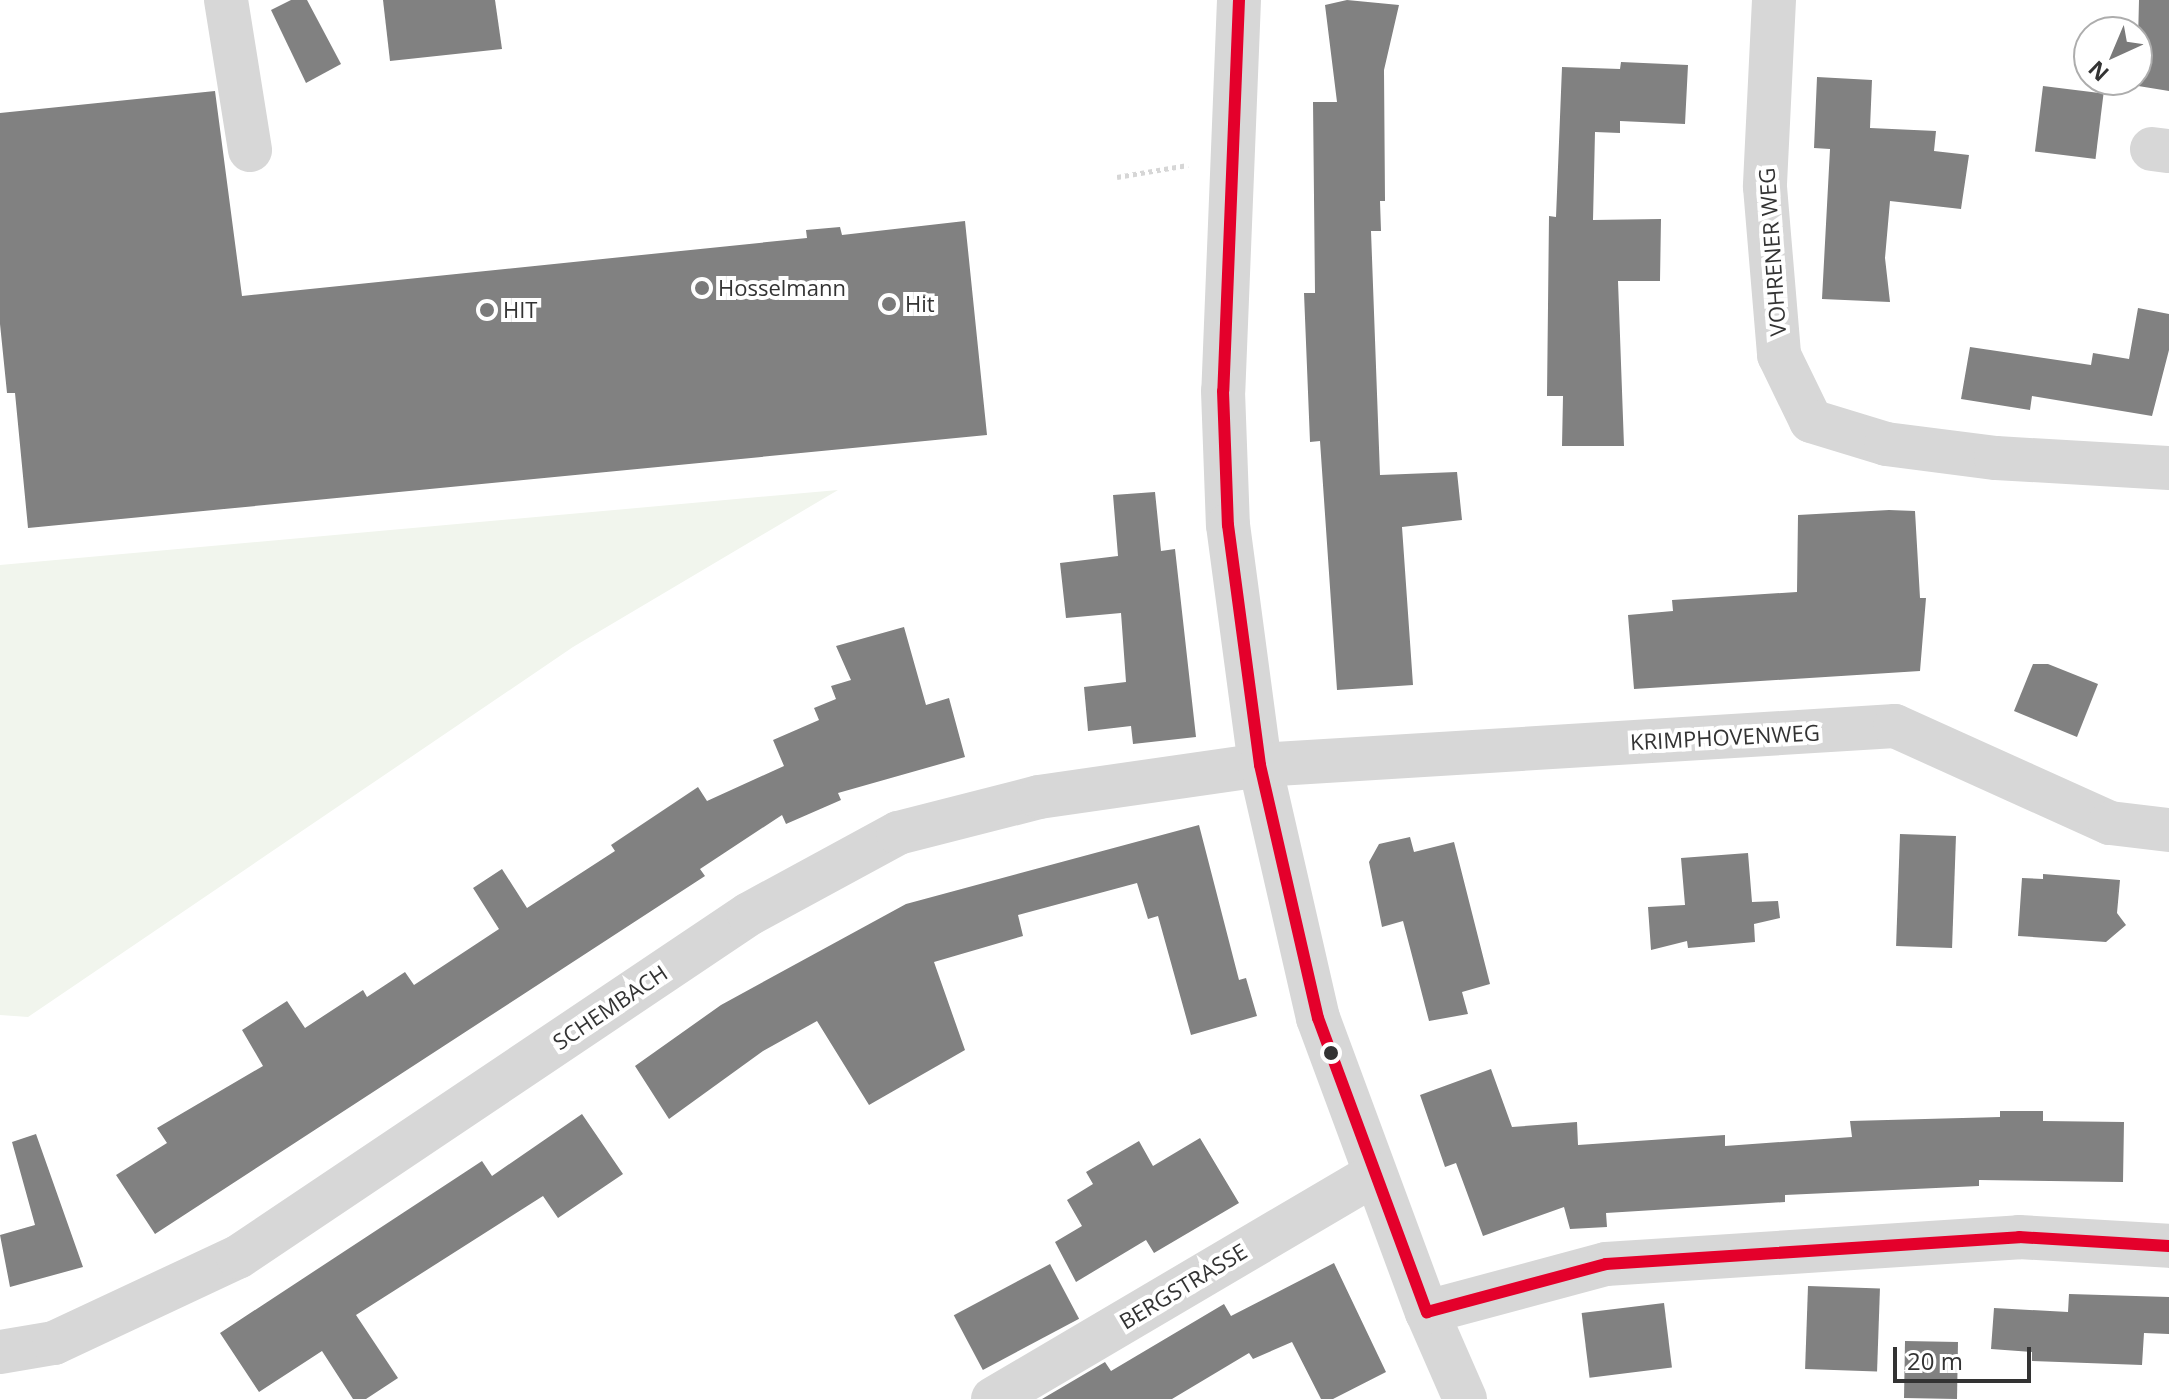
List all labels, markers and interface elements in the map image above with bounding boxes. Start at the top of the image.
north arrow [2073,16,2153,96]
text: N [2081,55,2115,89]
street label: VOHRENER WEG [1753,167,1791,337]
place label: Hosselmann [718,275,846,301]
marker: Hosselmann [693,279,711,297]
place label: Hit [905,291,935,317]
marker: Hit [880,295,898,313]
place label: HIT [503,297,537,323]
marker: HIT [478,301,496,319]
street label: KRIMPHOVENWEG [1629,719,1821,755]
street label: SCHEMBACH [548,959,672,1055]
unlabelled marker [1323,1045,1339,1061]
street label: BERGSTRASSE [1114,1238,1252,1334]
scale bar [1897,1331,2035,1381]
text: 20 m [1907,1344,1963,1377]

